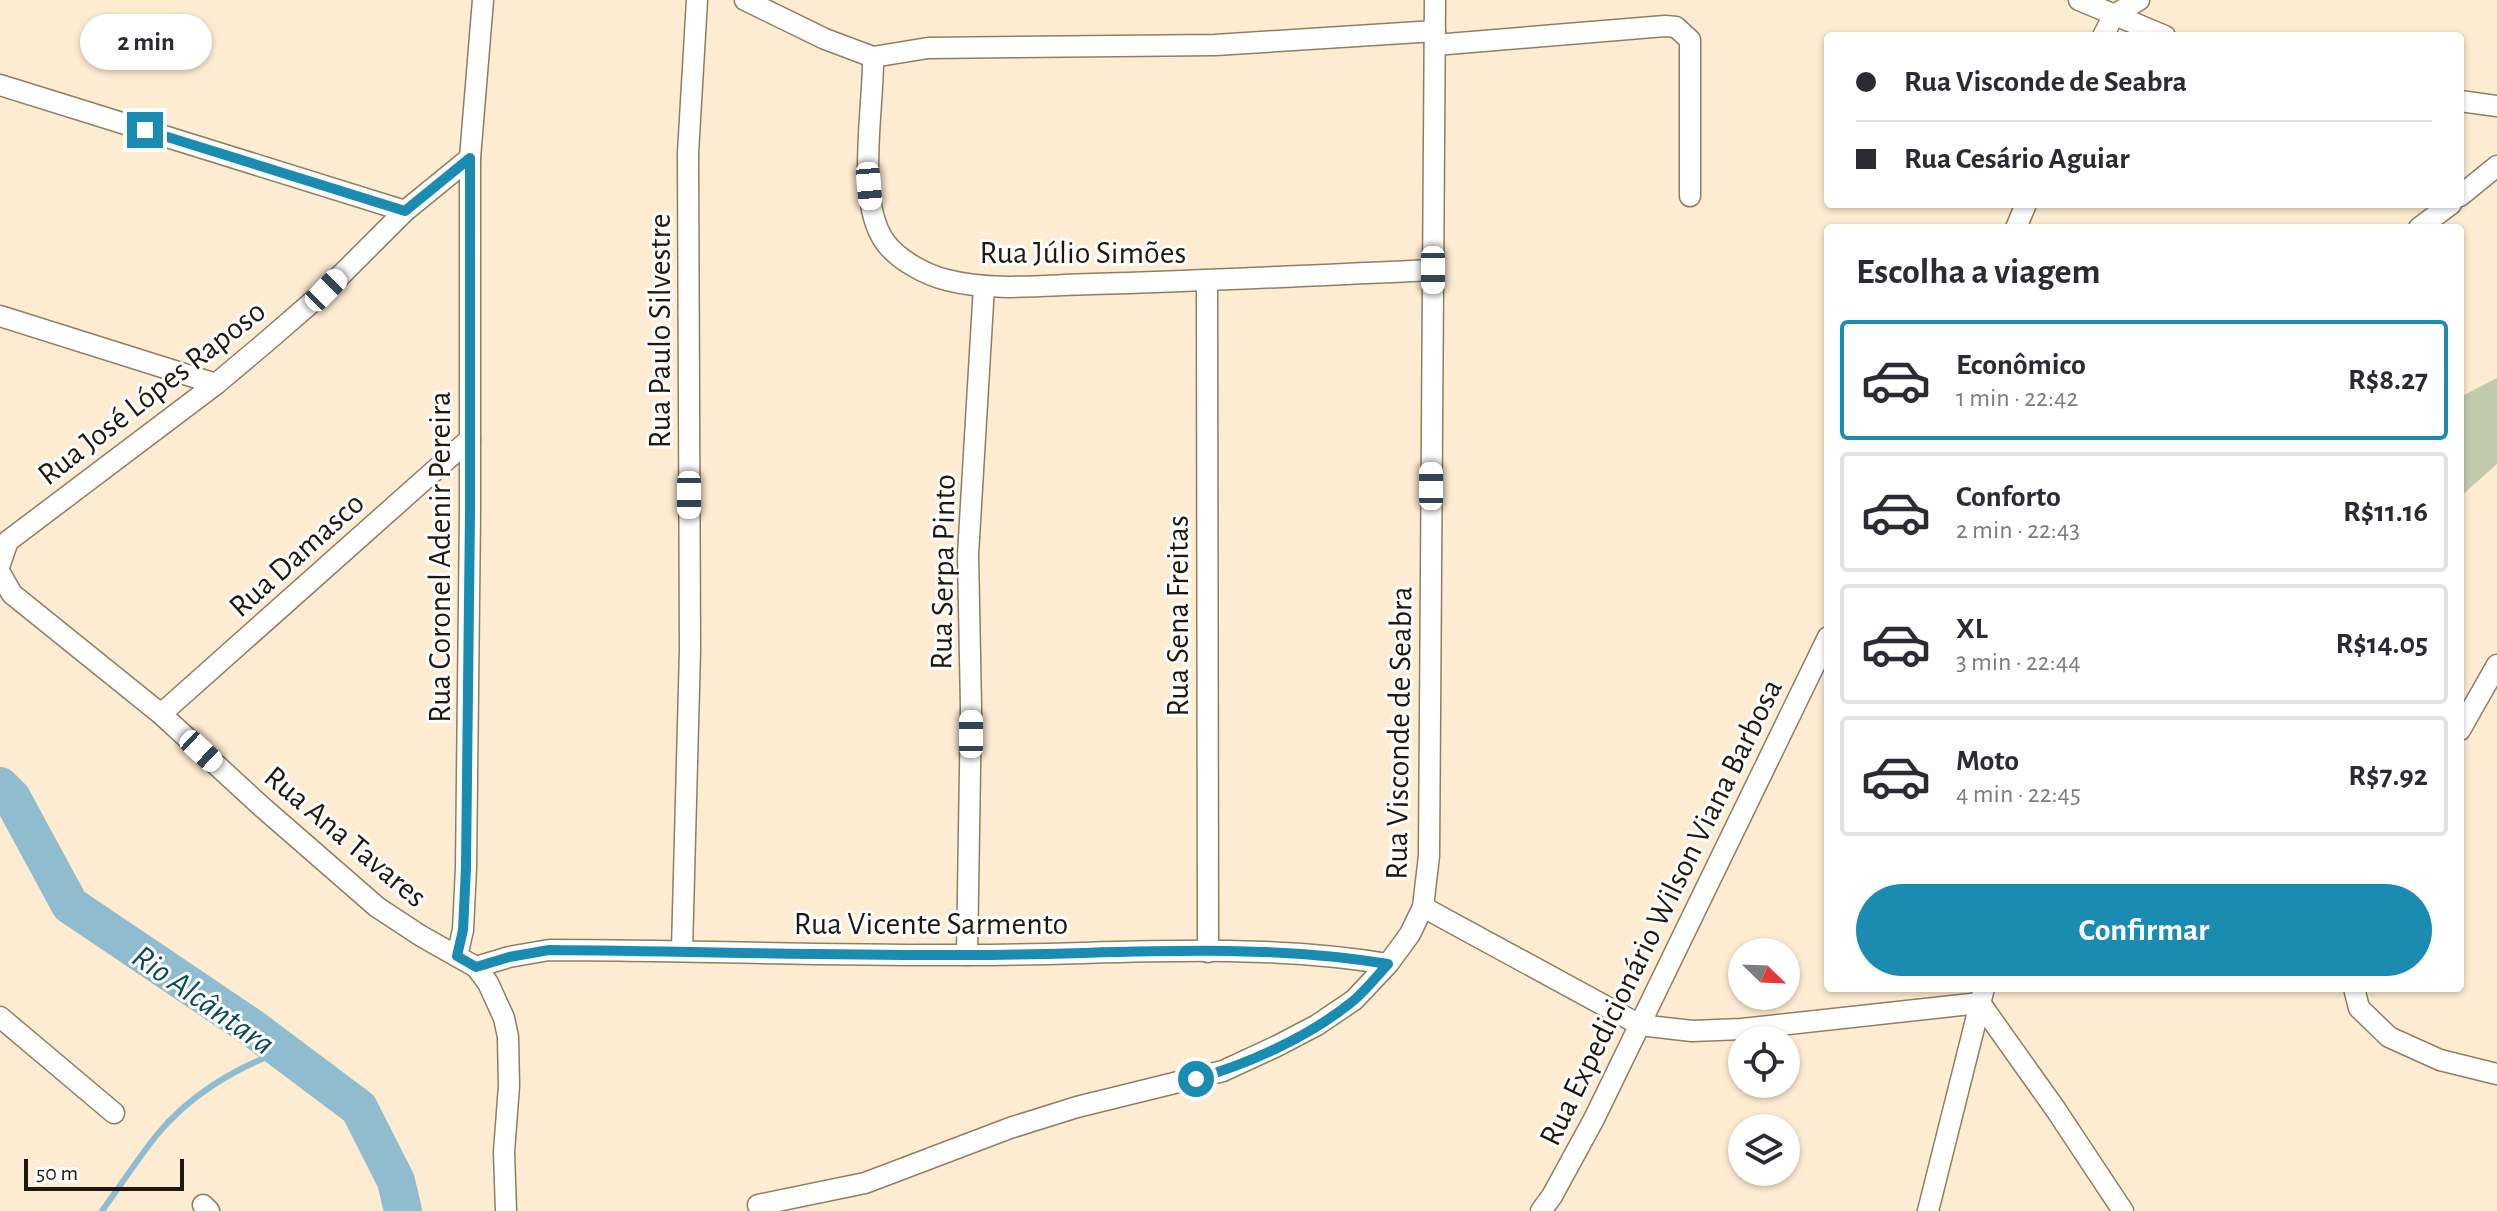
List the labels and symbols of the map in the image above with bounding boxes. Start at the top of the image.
callout: 2 min [79,14,211,70]
route end [127,112,163,148]
car [855,161,883,211]
street label: Rua Paulo Silvestre [644,214,676,448]
street label: Rua Júlio Simões [980,237,1186,269]
car [1421,246,1445,294]
car [301,265,351,315]
street label: Rua José Lópes Raposo [32,294,271,491]
street label: Rua Coronel Adenir Pereira [424,391,456,723]
car [1419,462,1443,510]
car [677,471,701,519]
street label: Rua Serpa Pinto [925,474,961,670]
street label: Rua Damasco [223,486,370,623]
street label: Rua Sena Freitas [1162,515,1194,717]
street label: Rua Visconde de Seabra [1380,586,1418,880]
street label: Rua Expedicionário Wilson Viana Barbosa [1534,674,1788,1151]
car [959,710,983,758]
car [175,726,227,776]
street label: Rua Ana Tavares [258,760,432,913]
street label: Rua Vicente Sarmento [794,908,1068,940]
north arrow [1728,938,1800,1010]
water label: Rio Alcântara [126,939,280,1062]
route start [1178,1061,1214,1097]
scale bar [24,1155,184,1191]

